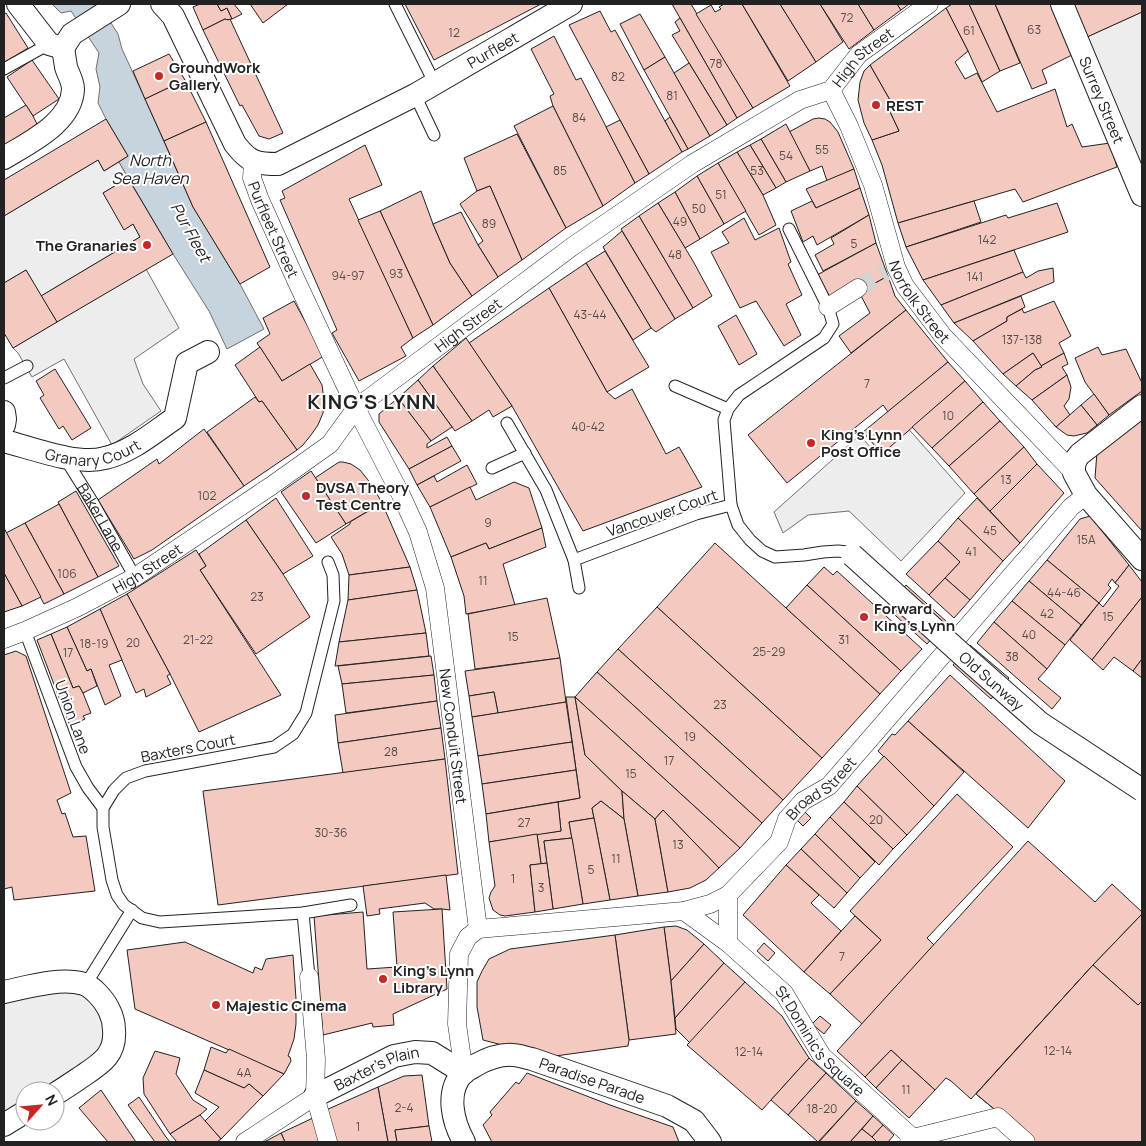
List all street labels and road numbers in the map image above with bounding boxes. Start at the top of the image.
street label: High Street [827,22,897,91]
street label: Purfleet [463,26,522,73]
street label: Surrey Street [1075,53,1130,147]
street label: Purfleet Street [244,178,304,281]
street label: Norfolk Street [884,258,955,348]
street label: High Street [430,293,506,357]
street label: Granary Court [43,434,144,471]
street label: Baker Lane [73,479,129,555]
street label: Vancouver Court [604,484,720,542]
street label: High Street [108,538,186,598]
street label: Old Sunway [955,646,1029,715]
street label: New Conduit Street [435,667,473,805]
street label: Union Lane [50,677,96,757]
street label: Baxters Court [139,729,237,767]
street label: Broad Street [781,752,861,824]
street label: St Dominic's Square [771,980,870,1101]
street label: Baxter's Plain [330,1041,421,1095]
street label: Paradise Parade [536,1052,648,1108]

